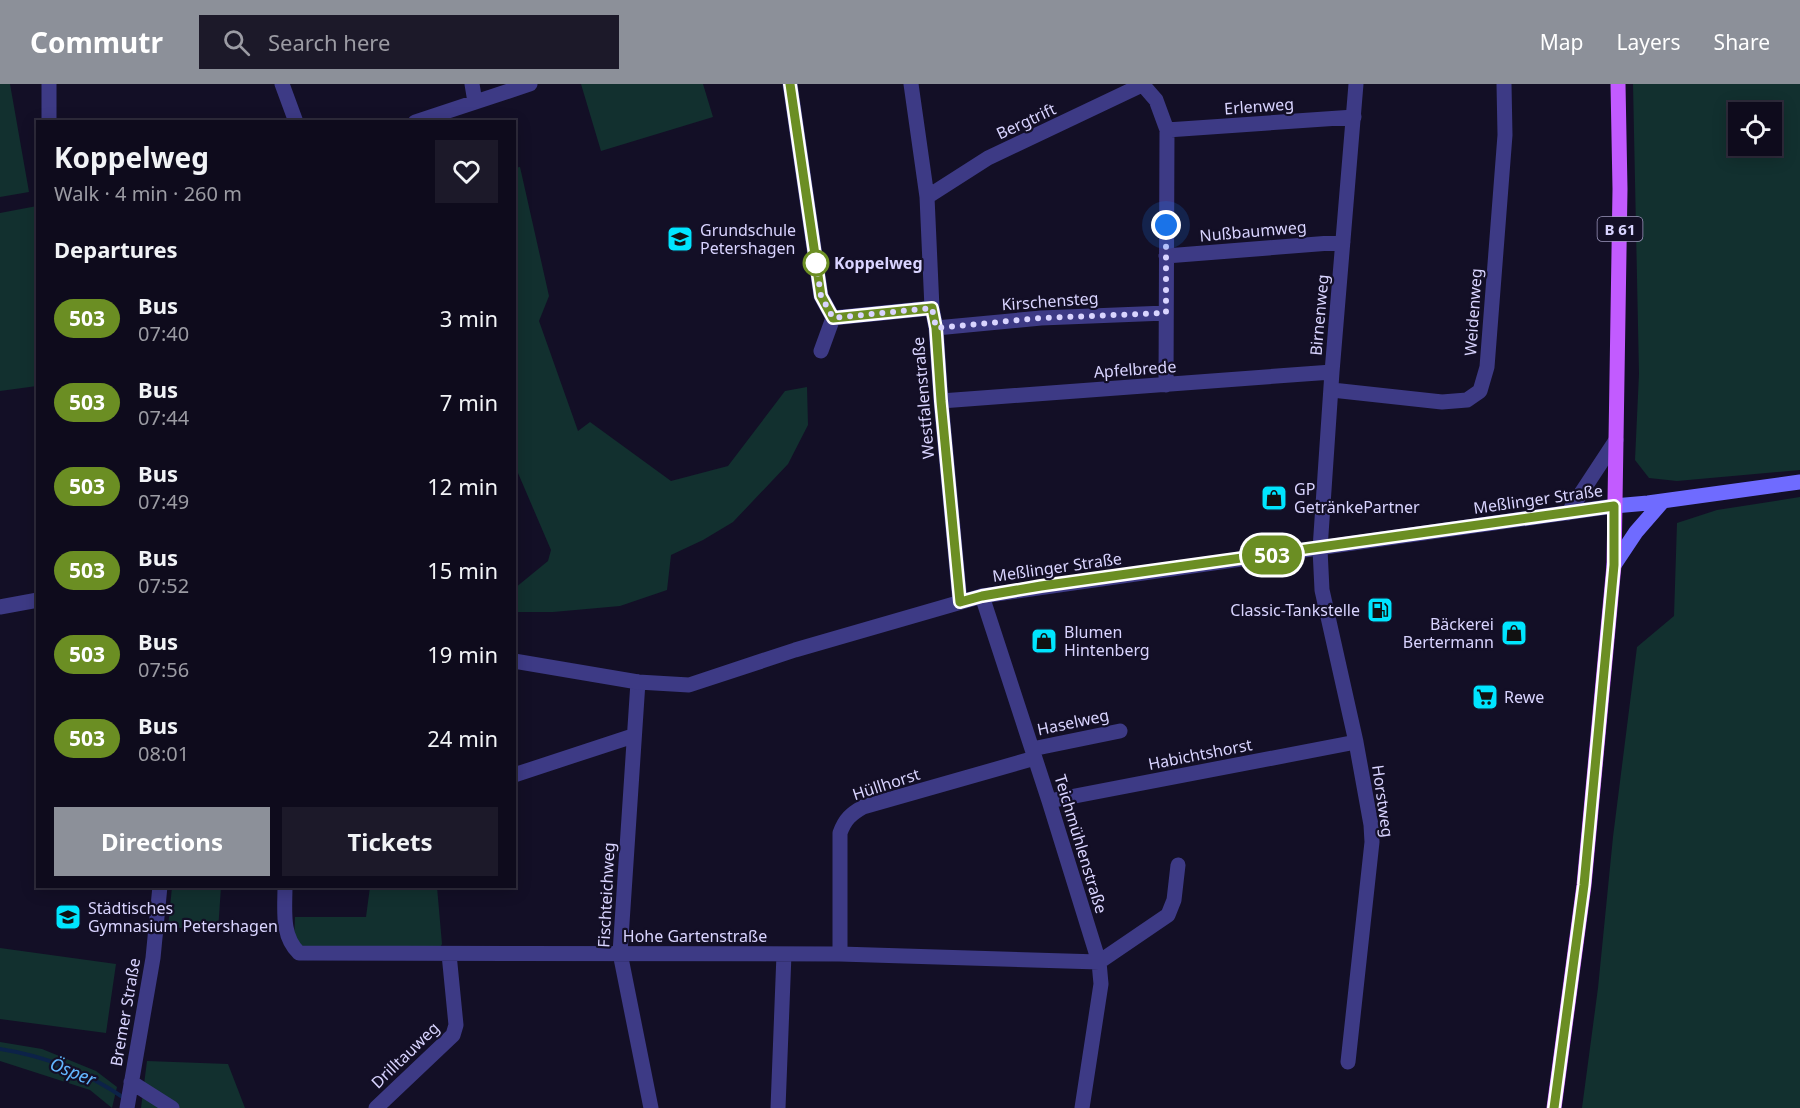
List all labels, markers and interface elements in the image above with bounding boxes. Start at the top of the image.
search box [199,15,619,69]
text: Commutr [30,23,163,61]
icon: search [220,26,253,59]
text: Search here [268,27,390,57]
text: Map [1540,28,1584,56]
text: Layers [1617,28,1681,56]
text: Share [1714,28,1770,56]
street label: Erlenweg [1223,93,1295,119]
street label: Bergtrift [993,98,1060,144]
map controls [1728,102,1782,156]
button: locate [1728,102,1782,156]
text: Koppelweg [54,138,209,176]
button: heart [435,140,498,203]
text: Walk · 4 min · 260 m [54,180,242,207]
your location [1151,210,1181,240]
street label: Nußbaumweg [1199,215,1307,247]
road number: B 61 [1598,217,1642,241]
place label: Grundschule Petershagen [700,219,796,259]
school or university icon: Grundschule Petershagen [665,224,695,254]
text: Departures [54,234,178,264]
marker: Koppelweg [803,250,829,276]
place label: Koppelweg [834,252,923,274]
street label: Weidenweg [1459,267,1487,357]
street label: Birnenweg [1304,274,1334,356]
street label: Kirschensteg [1001,287,1099,315]
text: Bus [138,290,178,320]
text: 3 min [440,303,498,333]
text: 503 [69,304,105,332]
text: 07:40 [138,320,189,347]
street label: Westfalenstraße [907,336,939,460]
street label: Apfelbrede [1093,355,1177,383]
text: Bus [138,374,178,404]
text: 7 min [440,387,498,417]
text: 503 [69,388,105,416]
text: 07:44 [138,404,189,431]
text: Bus [138,458,178,488]
text: 12 min [427,471,498,501]
text: 503 [69,472,105,500]
place label: GP GetränkePartner [1294,478,1420,518]
street label: Meßlinger Straße [1472,479,1604,519]
shop icon: GP GetränkePartner [1259,483,1289,513]
text: 07:49 [138,488,189,515]
line badge: 503 [1238,536,1306,574]
text: 503 [1254,541,1290,569]
text: Bus [138,542,178,572]
street label: Meßlinger Straße [991,547,1123,587]
text: 15 min [427,555,498,585]
text: 503 [69,556,105,584]
text: 07:52 [138,572,189,599]
fuel station icon: Classic-Tankstelle [1365,595,1395,625]
place label: Classic-Tankstelle [1230,599,1360,621]
place label: Bäckerei Bertermann [1403,613,1494,653]
shop icon: Bäckerei Bertermann [1499,618,1529,648]
place label: Blumen Hintenberg [1064,621,1150,661]
text: Bus [138,626,178,656]
shop icon: Blumen Hintenberg [1029,626,1059,656]
text: 19 min [427,639,498,669]
text: 503 [69,640,105,668]
text: 07:56 [138,656,189,683]
supermarket icon: Rewe [1470,682,1500,712]
place label: Rewe [1504,686,1544,708]
street label: Haselweg [1035,704,1111,740]
text: Bus [138,710,178,740]
text: 24 min [427,723,498,753]
text: 503 [69,724,105,752]
street label: Habichtshorst [1146,733,1254,775]
text: 08:01 [138,740,189,767]
street label: Hüllhorst [849,763,923,805]
street label: Horstweg [1367,763,1399,839]
street label: Teichmühlenstraße [1049,772,1113,916]
button: Directions [54,807,270,876]
button: Tickets [282,807,498,876]
street label: Fischteichweg [592,842,620,948]
place label: Städtisches Gymnasium Petershagen [88,897,278,937]
school or university icon: Städtisches Gymnasium Petershagen [53,902,83,932]
street label: Hohe Gartenstraße [623,925,767,947]
street label: Bremer Straße [105,956,145,1068]
street label: Drilltauweg [366,1017,444,1093]
water label: Ösper [47,1051,100,1091]

